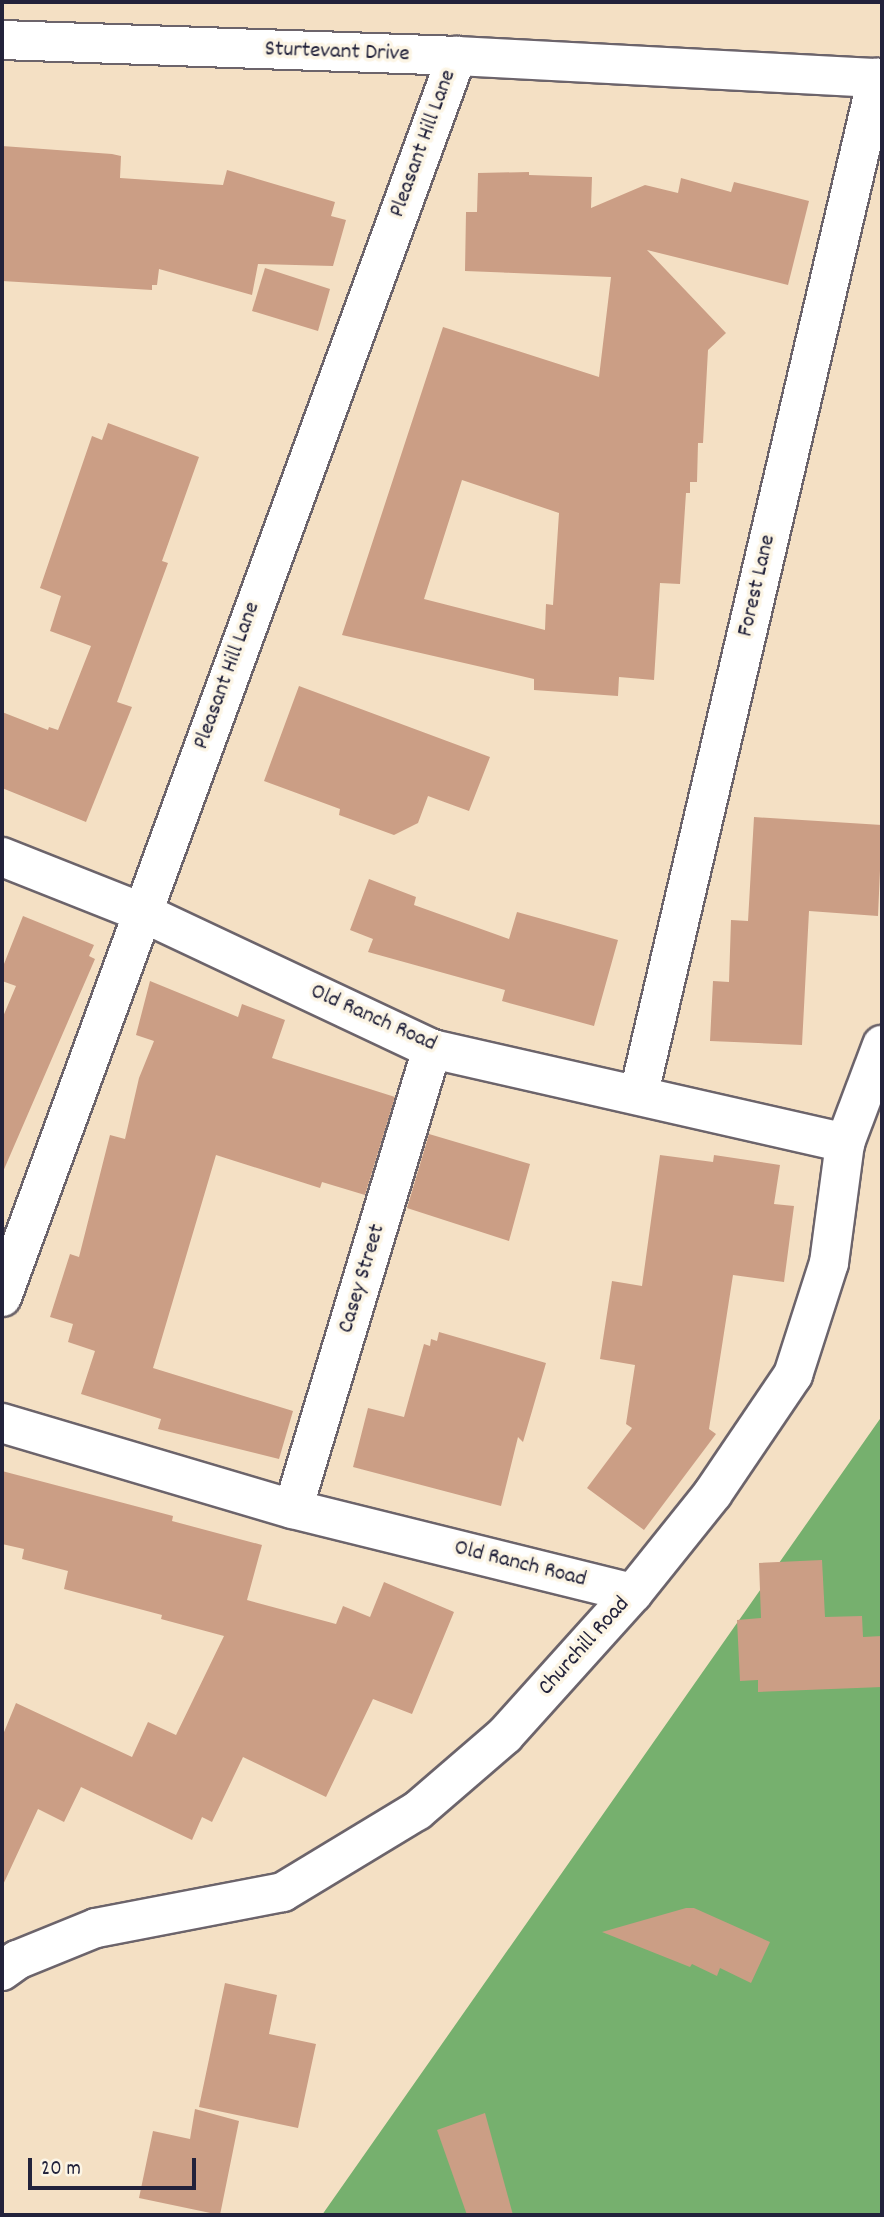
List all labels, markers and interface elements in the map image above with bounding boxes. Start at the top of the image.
street label: Sturtevant Drive [264,37,410,69]
street label: Pleasant Hill Lane [385,67,463,221]
street label: Forest Lane [733,532,783,640]
street label: Pleasant Hill Lane [189,599,267,753]
street label: Old Ranch Road [306,979,440,1059]
street label: Casey Street [333,1221,393,1337]
street label: Old Ranch Road [451,1535,589,1595]
street label: Churchill Road [533,1592,637,1702]
scale bar [32,2144,200,2188]
text: 20 m [41,2155,81,2185]

